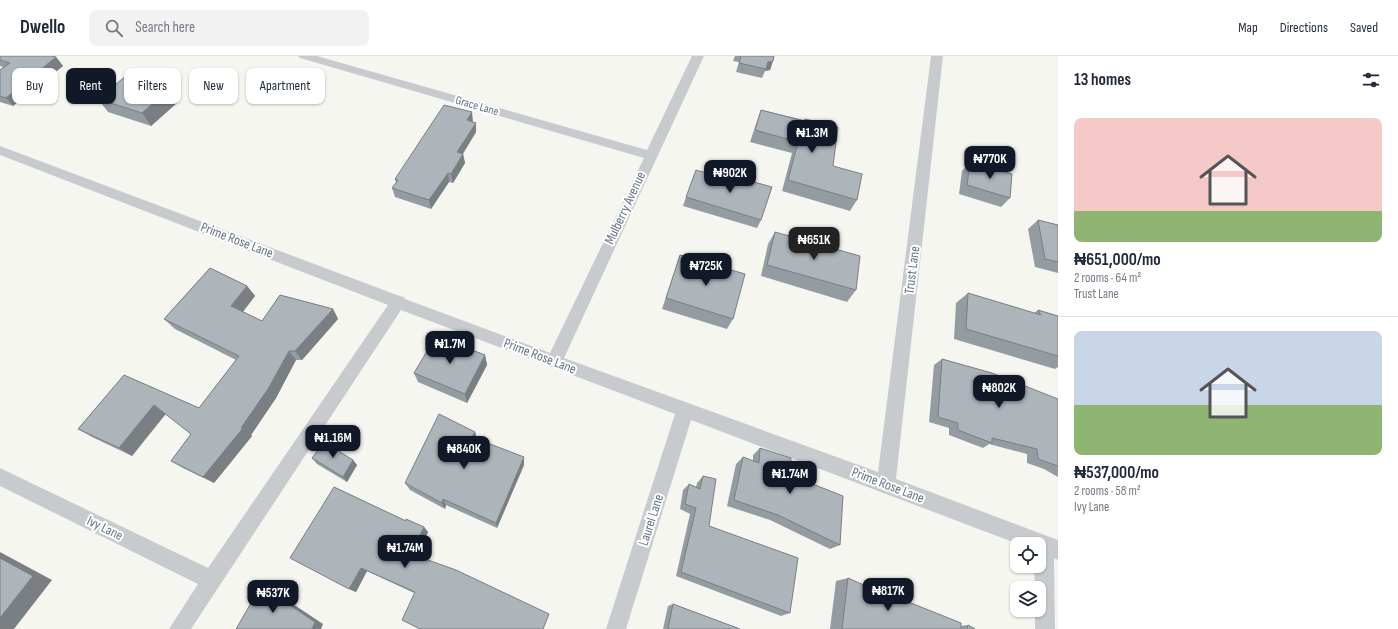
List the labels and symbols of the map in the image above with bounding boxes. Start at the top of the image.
street label: Grace Lane [454,93,501,119]
pin: ₦1.3M [784,120,840,154]
pin: ₦770K [962,146,1018,180]
pin: ₦902K [702,160,758,194]
street label: Mulberry Avenue [601,169,649,247]
street label: Prime Rose Lane [198,218,276,262]
pin: ₦651K [786,227,842,261]
street label: Trust Lane [901,245,923,295]
pin: ₦725K [678,253,734,287]
pin: ₦1.7M [422,331,478,365]
street label: Prime Rose Lane [501,334,579,378]
pin: ₦802K [971,375,1027,409]
pin: ₦1.16M [300,425,366,459]
pin: ₦840K [436,436,492,470]
pin: ₦1.74M [757,461,823,495]
street label: Prime Rose Lane [849,463,927,507]
street label: Laurel Lane [635,492,667,548]
street label: Ivy Lane [84,512,126,544]
pin: ₦1.74M [372,535,438,569]
pin: ₦817K [860,578,916,612]
pin: ₦537K [245,580,301,614]

